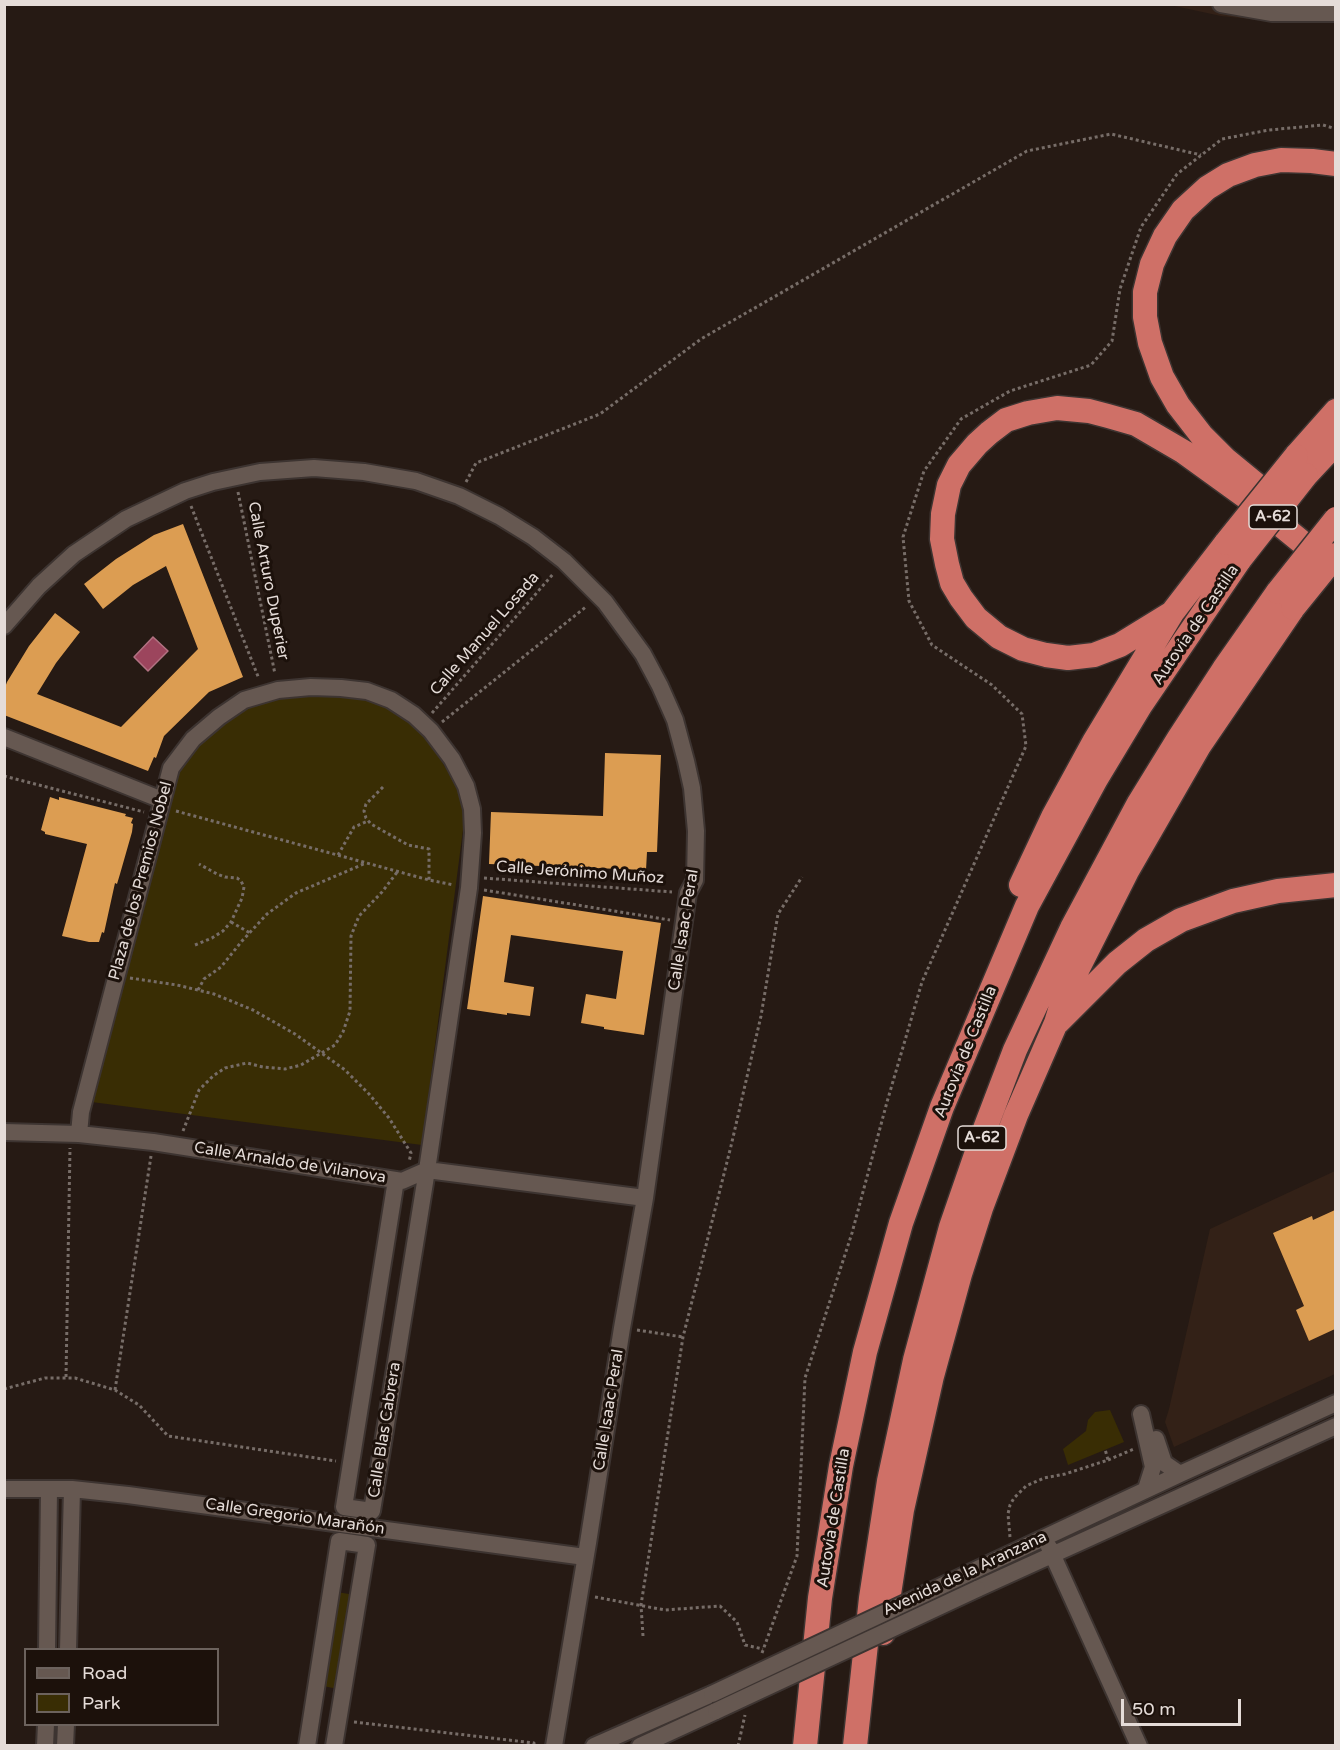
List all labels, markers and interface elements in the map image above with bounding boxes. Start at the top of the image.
street label: Calle Arturo Duperier [243,500,293,662]
road number: A-62 [1249,505,1297,529]
street label: Autovía de Castilla [1149,561,1243,689]
street label: Calle Manuel Losada [426,568,544,700]
street label: Plaza de los Premios Nobel [105,780,177,982]
street label: Calle Jerónimo Muñoz [495,858,665,888]
street label: Calle Isaac Peral [665,868,703,992]
street label: Autovía de Castilla [931,983,1001,1121]
road number: A-62 [958,1126,1006,1150]
street label: Calle Arnaldo de Vilanova [193,1138,387,1188]
street label: Calle Isaac Peral [590,1348,628,1472]
street label: Calle Blas Cabrera [365,1361,405,1499]
street label: Autovía de Castilla [814,1447,854,1589]
street label: Calle Gregorio Marañón [204,1495,386,1539]
street label: Avenida de la Aranzana [880,1528,1050,1620]
legend [24,1648,219,1726]
text: Road [82,1662,127,1684]
scale bar [1124,1687,1244,1725]
text: Park [82,1692,120,1714]
text: 50 m [1132,1698,1176,1720]

